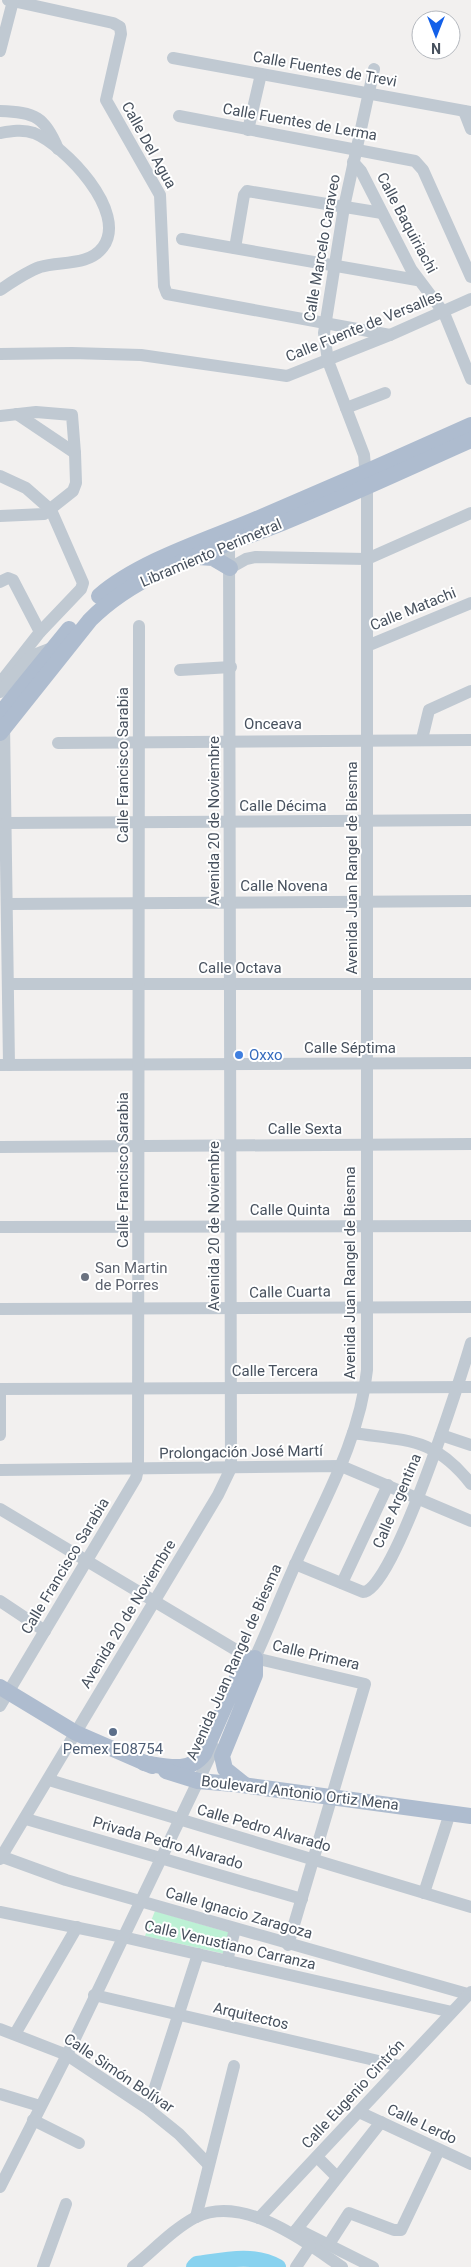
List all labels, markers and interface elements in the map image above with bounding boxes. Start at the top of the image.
north arrow [411,10,461,60]
text: N [431,40,441,56]
street label: Calle Fuentes de Trevi [252,47,398,91]
street label: Calle Del Agua [118,98,180,192]
street label: Calle Fuentes de Lerma [221,100,379,144]
street label: Calle Baquiriachi [373,170,441,276]
street label: Calle Marcelo Caraveo [300,173,344,323]
street label: Calle Fuente de Versalles [283,286,445,366]
street label: Libramiento Perimetral [138,515,284,591]
street label: Calle Matachi [367,584,459,634]
street label: Calle Francisco Sarabia [114,687,132,843]
street label: Onceava [244,715,302,733]
street label: Avenida 20 de Noviembre [205,736,223,906]
street label: Avenida Juan Rangel de Biesma [343,761,361,975]
street label: Calle Décima [239,797,327,815]
street label: Calle Novena [240,877,328,895]
street label: Calle Octava [198,959,282,977]
street label: Calle Séptima [304,1039,396,1057]
place label: Oxxo [249,1046,283,1064]
marker: Oxxo [233,1049,245,1061]
street label: Calle Francisco Sarabia [114,1092,132,1248]
street label: Calle Sexta [268,1120,342,1138]
street label: Avenida 20 de Noviembre [205,1141,223,1311]
street label: Avenida Juan Rangel de Biesma [341,1166,359,1380]
street label: Calle Quinta [250,1201,330,1219]
place label: San Martin de Porres [95,1259,168,1294]
marker: San Martin de Porres [79,1271,91,1283]
street label: Calle Cuarta [249,1282,331,1302]
street label: Calle Tercera [232,1362,318,1380]
street label: Prolongación José Martí [159,1442,324,1462]
street label: Calle Argentina [369,1451,425,1551]
street label: Calle Francisco Sarabia [17,1495,113,1637]
street label: Avenida 20 de Noviembre [76,1536,180,1692]
street label: Avenida Juan Rangel de Biesma [182,1561,286,1763]
street label: Calle Primera [271,1636,361,1674]
marker: Pemex E08754 [107,1726,119,1738]
place label: Pemex E08754 [63,1740,164,1758]
street label: Boulevard Antonio Ortiz Mena [200,1772,400,1814]
street label: Calle Pedro Alvarado [195,1800,333,1856]
street label: Privada Pedro Alvarado [91,1813,245,1873]
street label: Calle Ignacio Zaragoza [163,1883,315,1943]
street label: Calle Venustiano Carranza [142,1916,318,1974]
street label: Arquitectos [211,1999,291,2033]
street label: Calle Simón Bolívar [61,2030,177,2116]
street label: Calle Eugenio Cintrón [298,2036,408,2152]
street label: Calle Lerdo [384,2100,460,2148]

